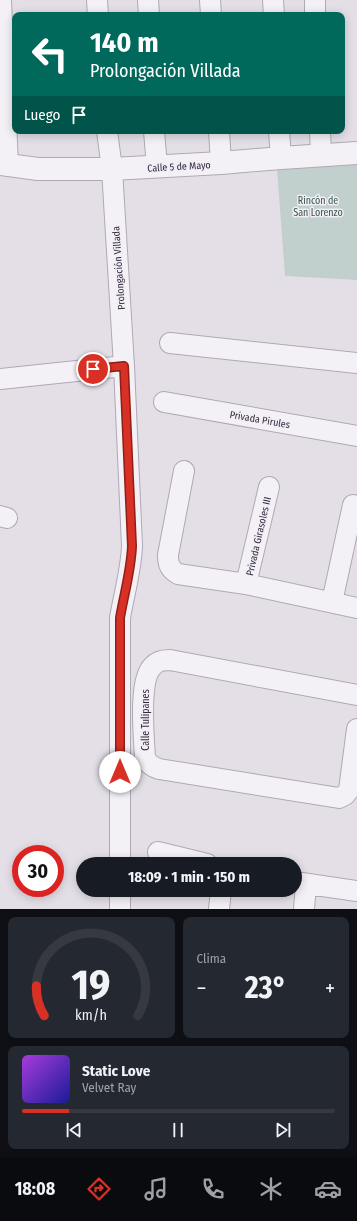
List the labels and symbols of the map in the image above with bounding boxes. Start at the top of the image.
street label: Calle 5 de Mayo [147,159,211,175]
park label: Rincón de San Lorenzo [293,195,343,219]
street label: Prolongación Villada [110,226,128,310]
pin [76,352,110,386]
street label: Privada Pirules [229,409,291,431]
street label: Privada Girasoles III [244,496,274,577]
street label: Calle Tulipanes [140,689,152,751]
position arrow [99,751,141,793]
speed limit sign: 30 [12,845,64,897]

